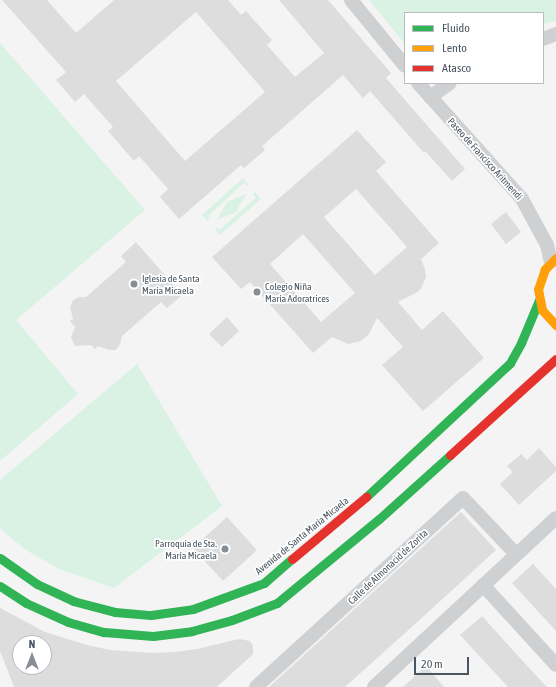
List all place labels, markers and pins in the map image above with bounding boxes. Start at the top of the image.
place label: Iglesia de Santa María Micaela [142,272,200,296]
marker: Iglesia de Santa María Micaela [129,279,139,289]
place label: Colegio Niña María Adoratrices [265,280,329,304]
marker: Colegio Niña María Adoratrices [252,287,262,297]
place label: Parroquia de Sta. María Micaela [155,537,217,560]
marker: Parroquia de Sta. María Micaela [220,544,230,554]

